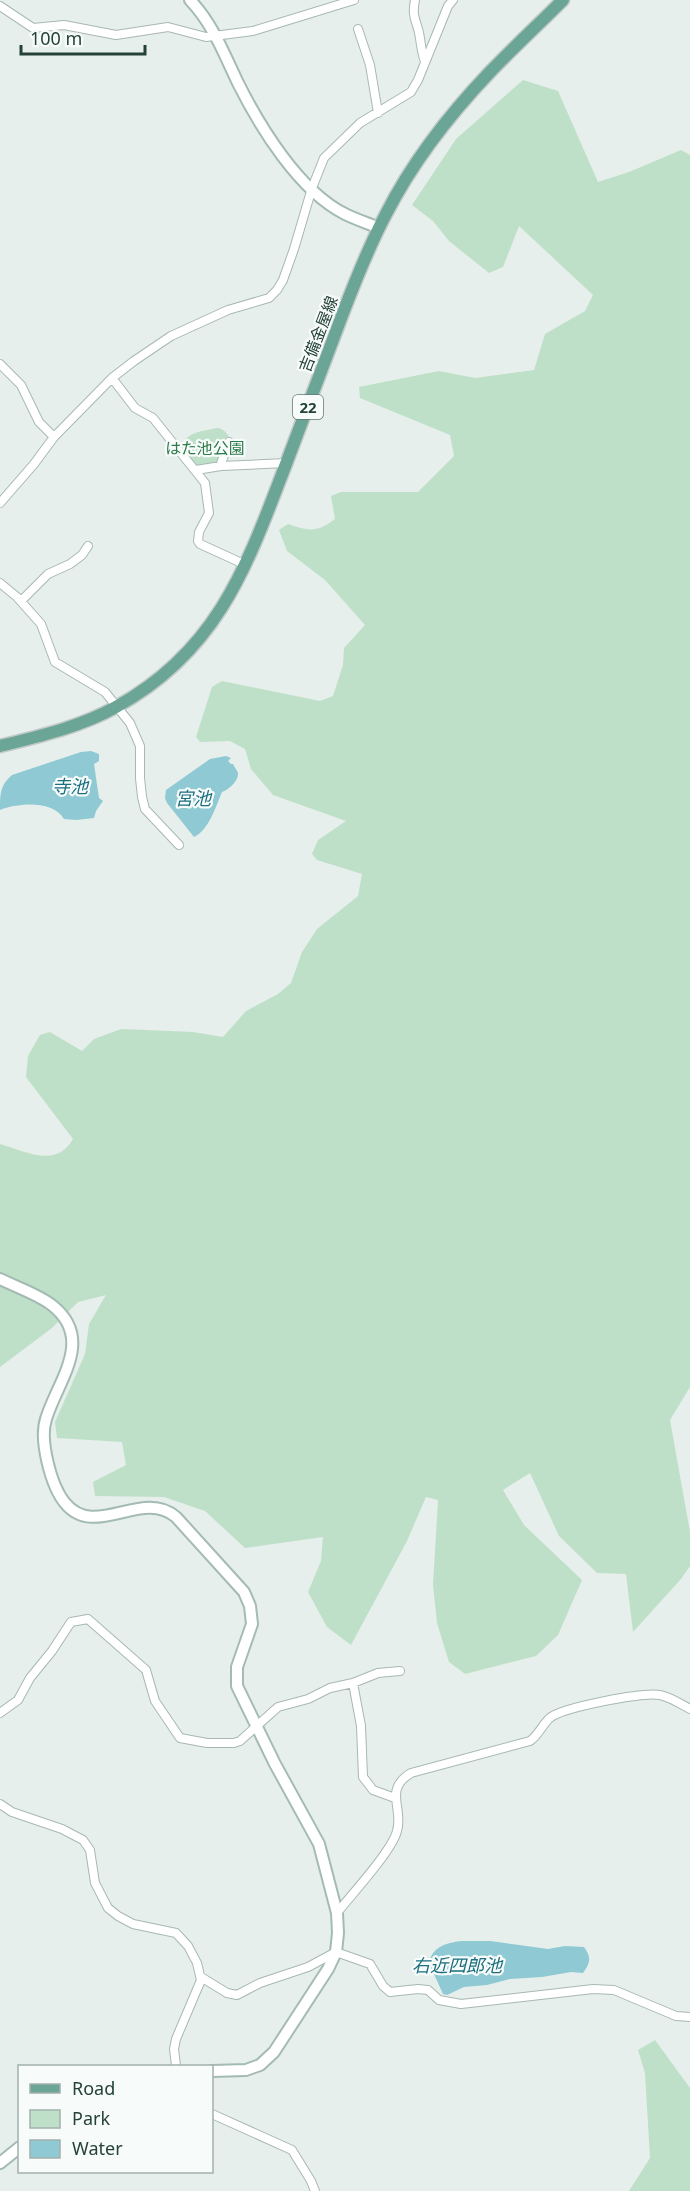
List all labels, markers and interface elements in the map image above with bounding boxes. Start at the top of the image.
scale bar [21,18,146,56]
text: 100 m [30,26,82,50]
street label: 吉備金屋線 [293,293,343,375]
road number: 22 [293,395,323,419]
park label: はた池公園 [165,437,245,459]
water label: 寺池 [52,774,90,798]
water label: 宮池 [175,786,213,810]
water label: 右近四郎池 [412,1953,504,1977]
legend [18,2065,213,2173]
text: Road [72,2076,115,2100]
text: Park [72,2106,110,2130]
text: Water [72,2136,123,2160]

